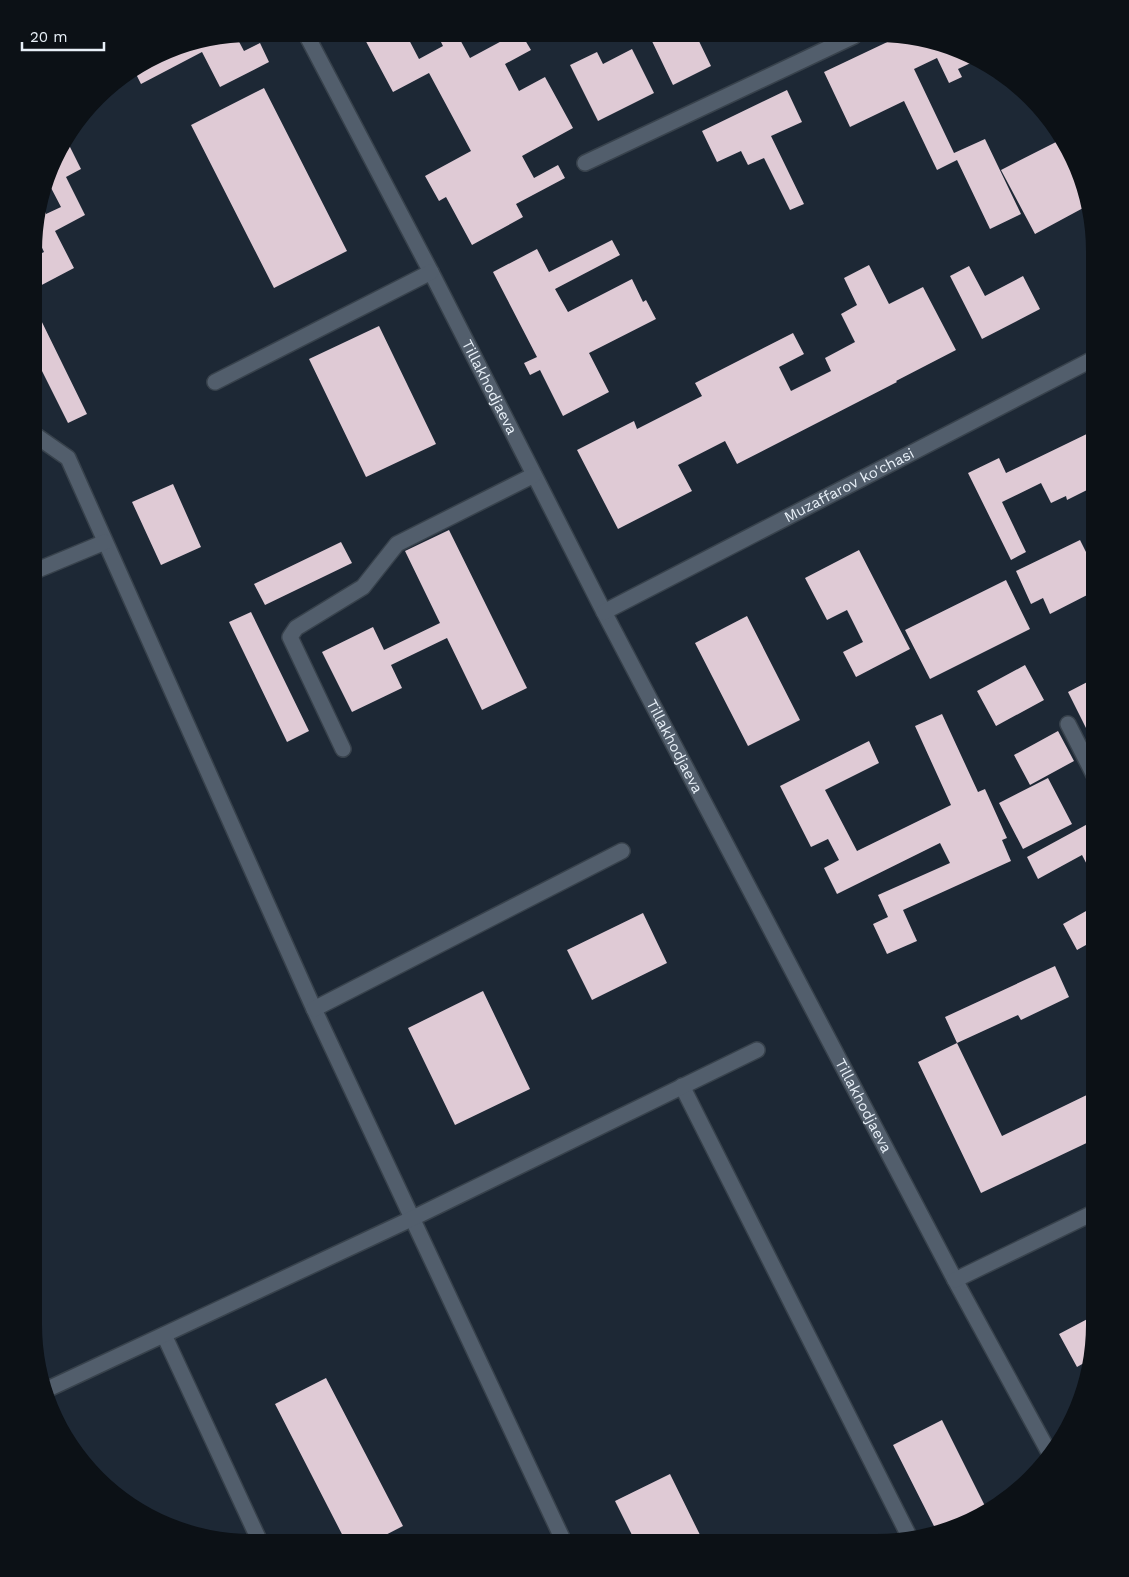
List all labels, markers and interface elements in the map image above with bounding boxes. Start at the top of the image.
scale bar [22,20,105,52]
text: 20 m [30,28,68,46]
street label: Tillakhodjaeva [458,337,521,438]
street label: Muzaffarov ko'chasi [781,444,917,526]
street label: Tillakhodjaeva [642,696,707,797]
street label: Tillakhodjaeva [831,1056,896,1156]

